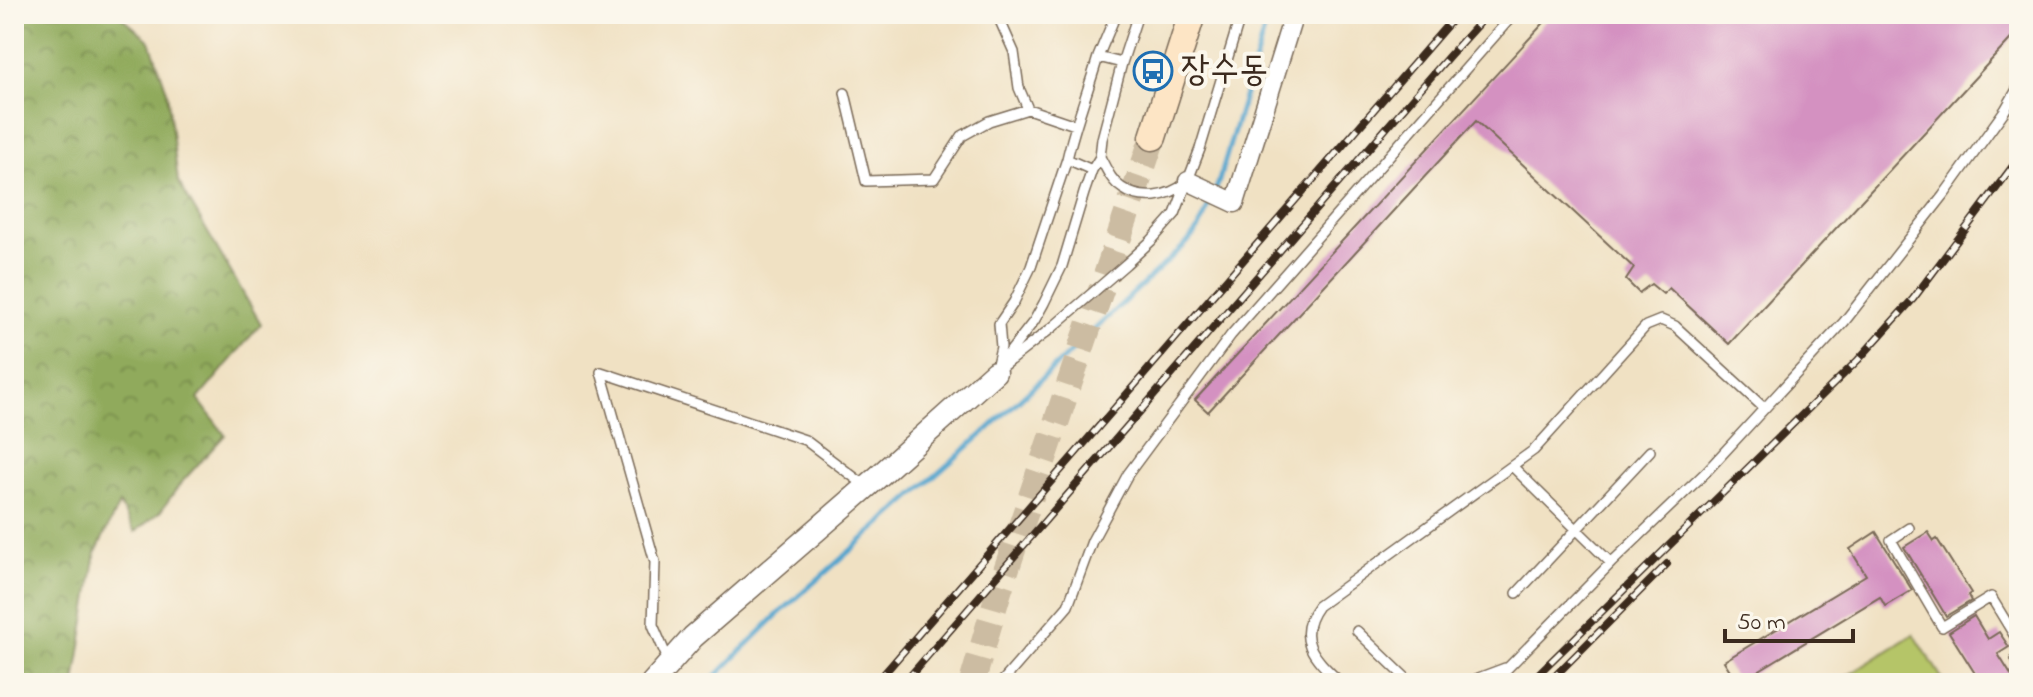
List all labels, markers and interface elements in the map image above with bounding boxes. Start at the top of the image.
place label: 장수동 [1181,45,1268,98]
bus stop icon: 장수동 [1132,50,1174,92]
scale bar [1725,593,1853,643]
text: 50 m [1737,606,1786,641]

